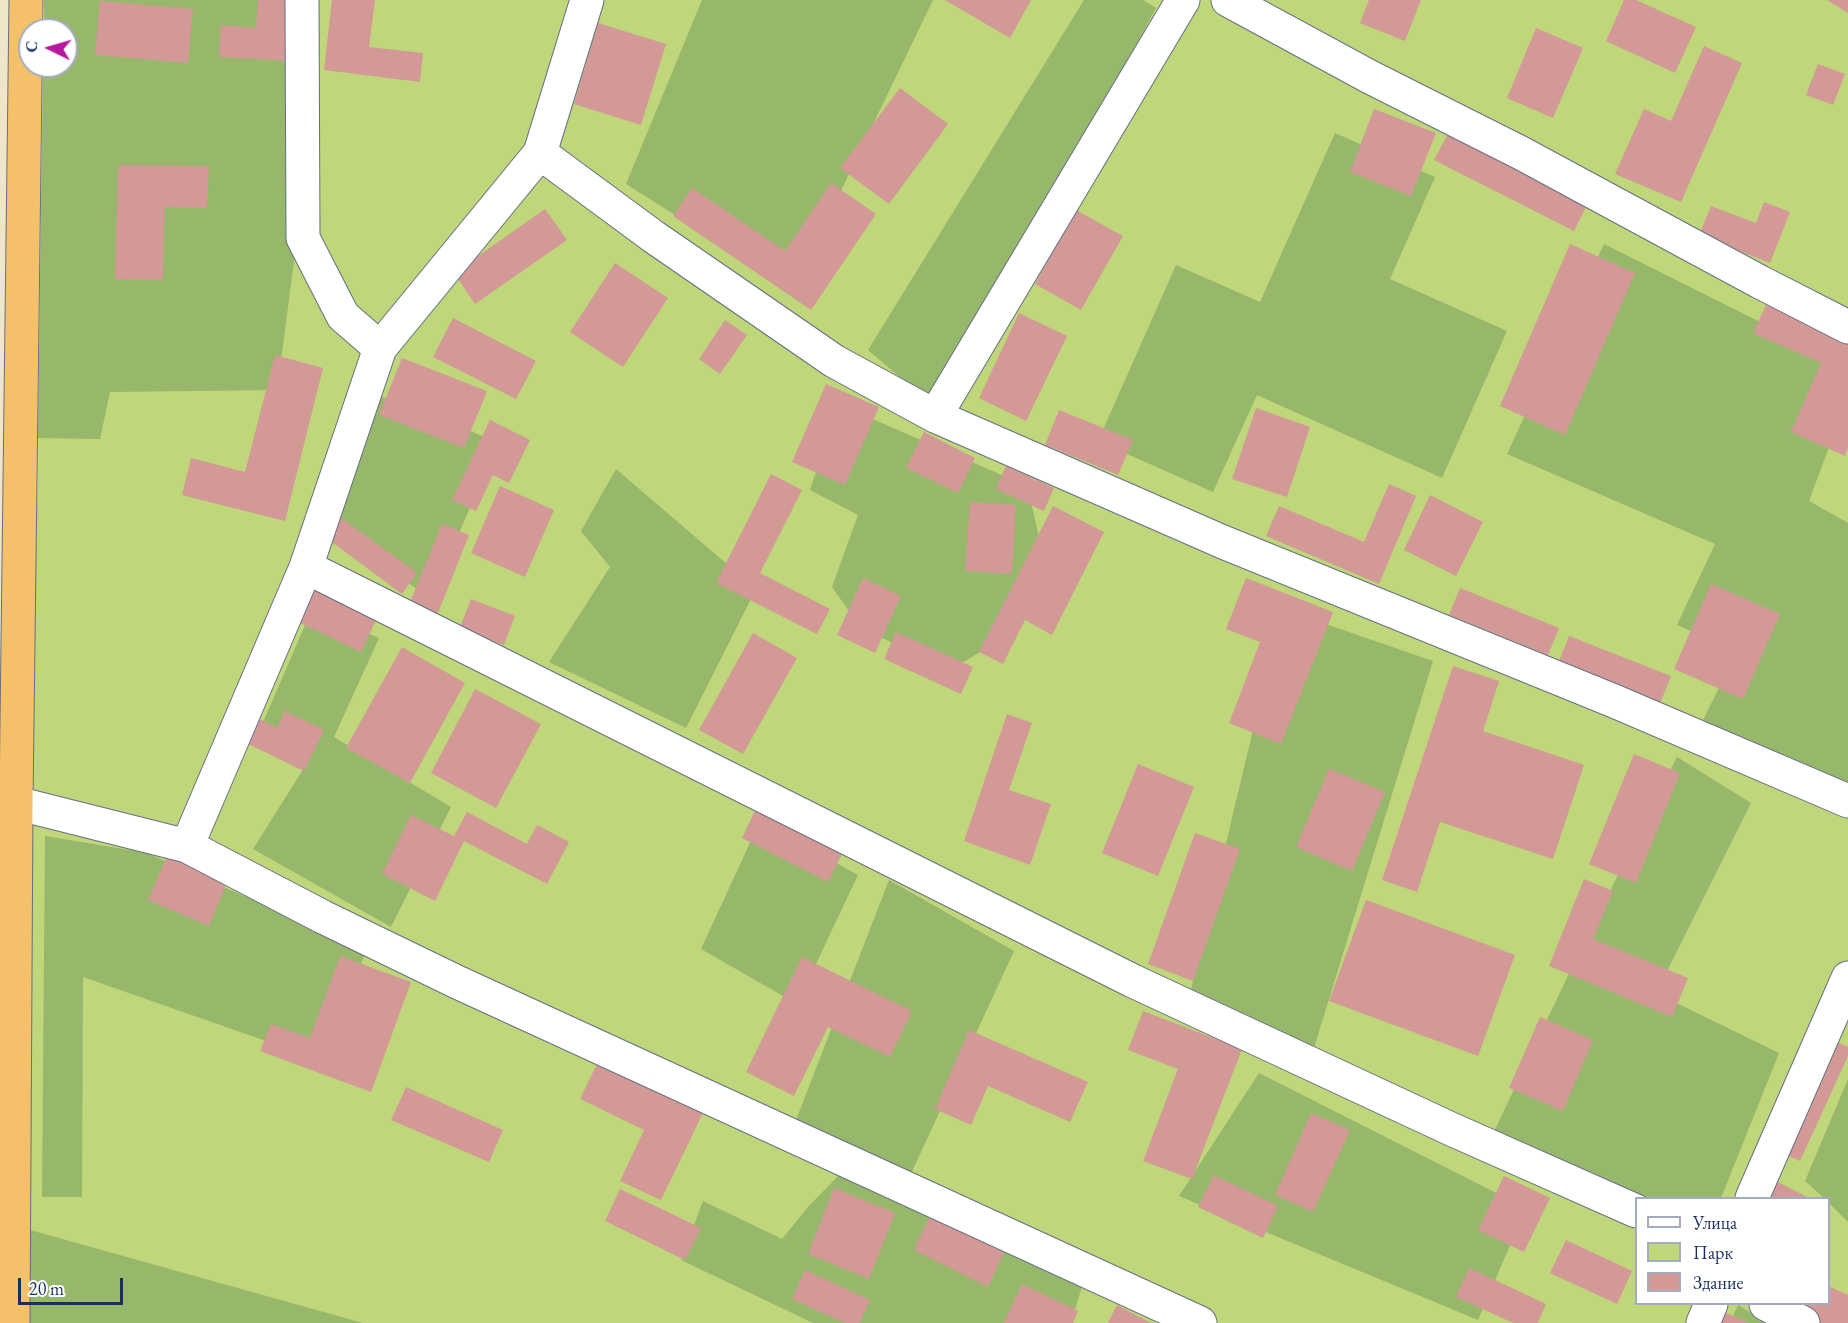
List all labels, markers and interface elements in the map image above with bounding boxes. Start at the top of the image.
north arrow [18,18,78,78]
text: С [21,40,43,53]
legend [1635,1197,1830,1305]
text: Улица [1693,1211,1737,1234]
text: Парк [1693,1241,1733,1264]
scale bar [21,1266,126,1304]
text: Здание [1693,1271,1743,1294]
text: 20 m [29,1277,64,1300]

